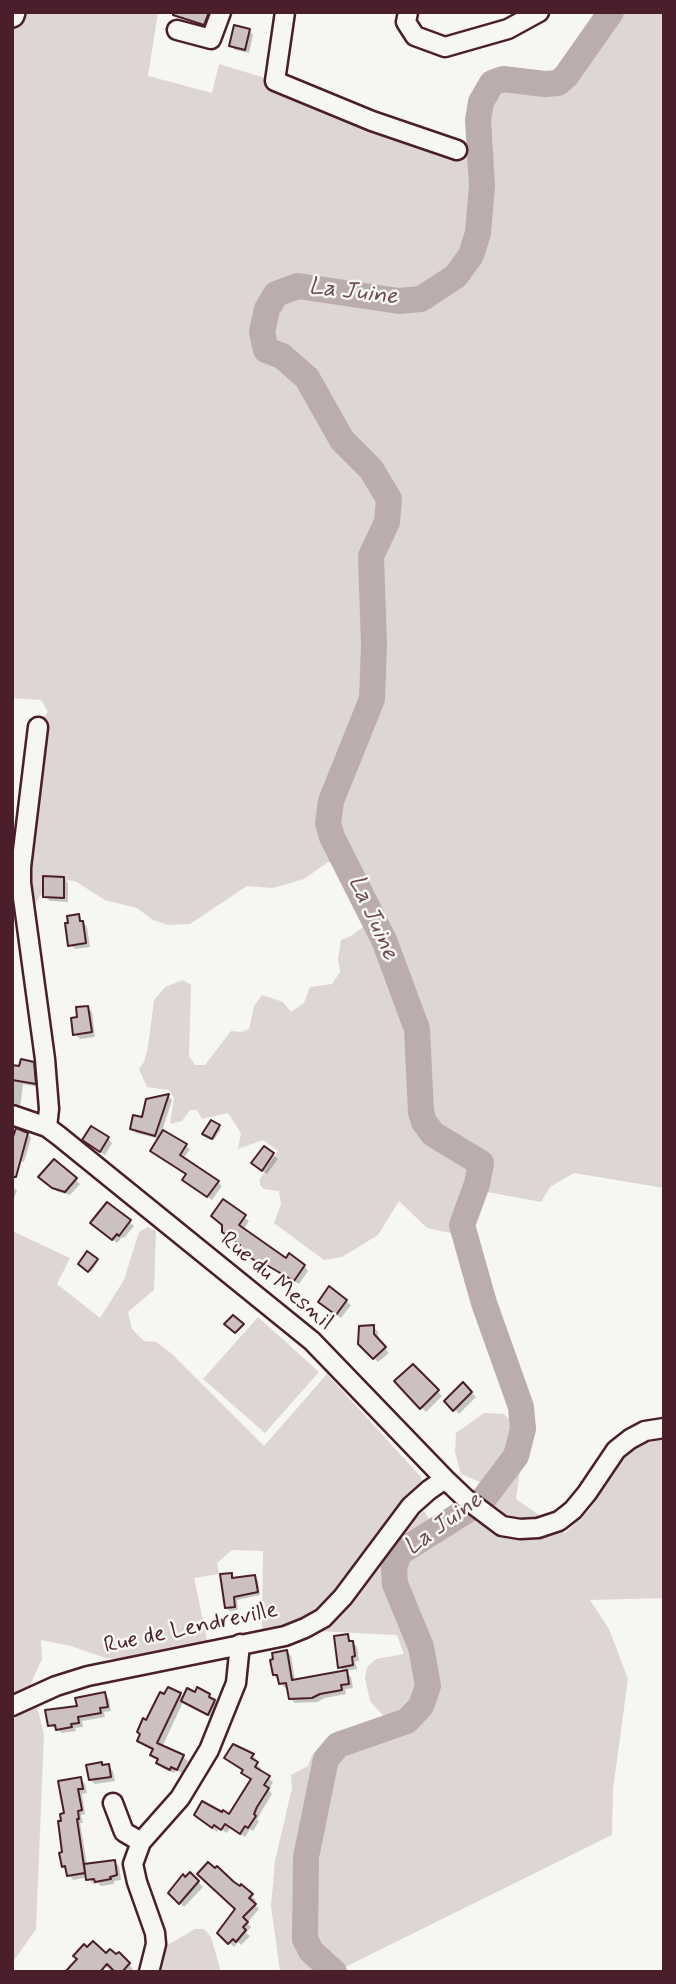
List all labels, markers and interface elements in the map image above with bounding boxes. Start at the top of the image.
water label: La Juine [307,273,399,313]
water label: La Juine [341,871,403,965]
street label: Rue du Mesnil [214,1227,338,1337]
water label: La Juine [399,1487,489,1563]
street label: Rue de Lendreville [102,1597,280,1661]

